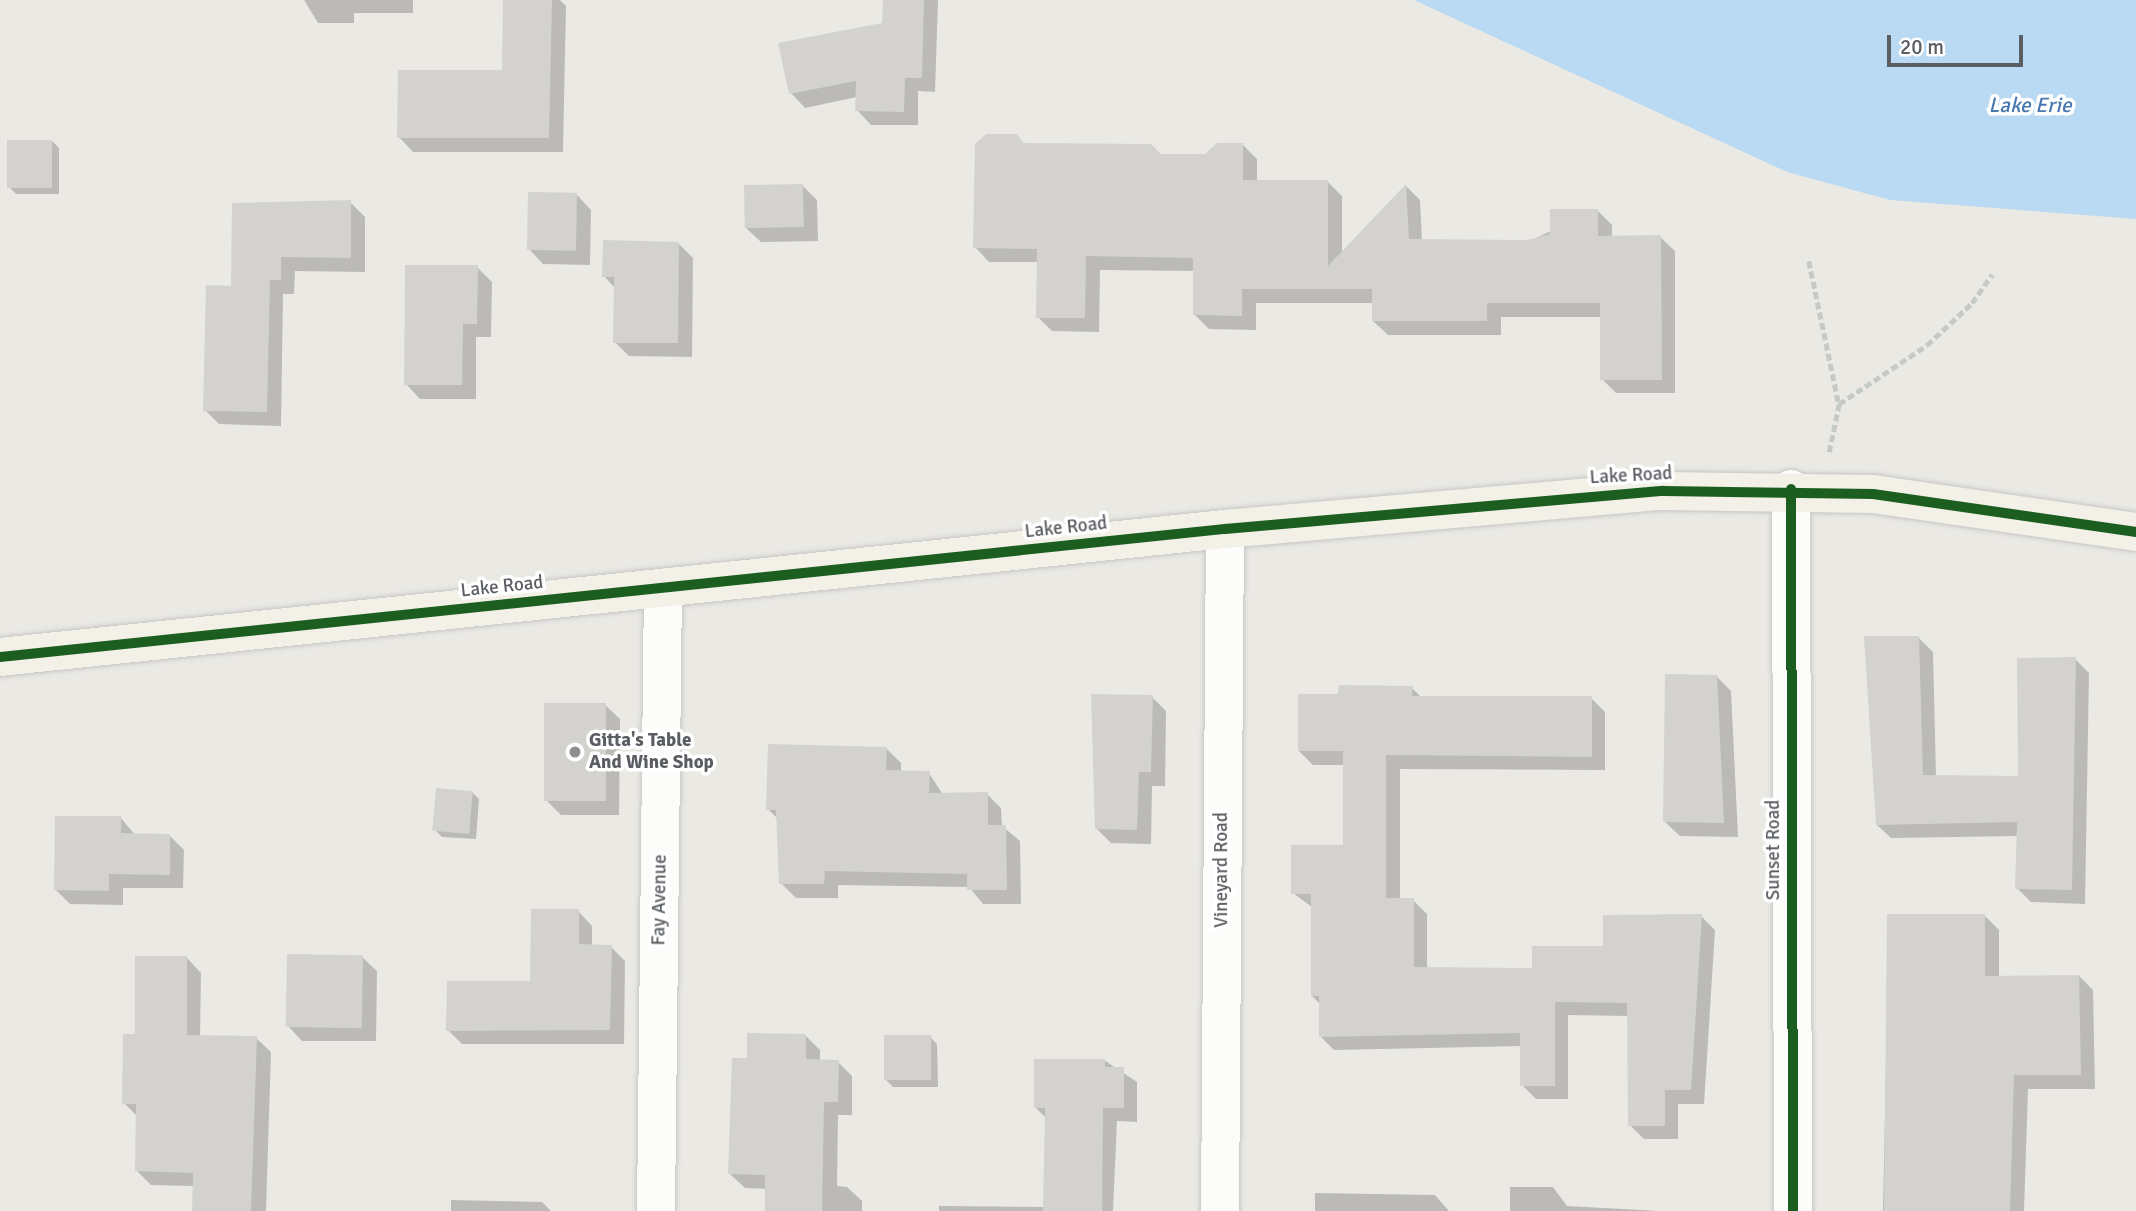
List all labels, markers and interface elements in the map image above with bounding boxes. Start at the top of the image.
scale bar [1891,21,2028,65]
text: 20 m [1900,34,1944,60]
water label: Lake Erie [1989,92,2071,118]
street label: Lake Road [1589,462,1673,490]
street label: Lake Road [1024,512,1108,544]
street label: Lake Road [460,571,544,603]
place label: Gitta's Table And Wine Shop [589,730,714,774]
marker: Gitta's Table And Wine Shop [567,744,583,760]
street label: Sunset Road [1763,800,1785,900]
street label: Vineyard Road [1211,812,1233,928]
street label: Fay Avenue [648,854,672,946]

